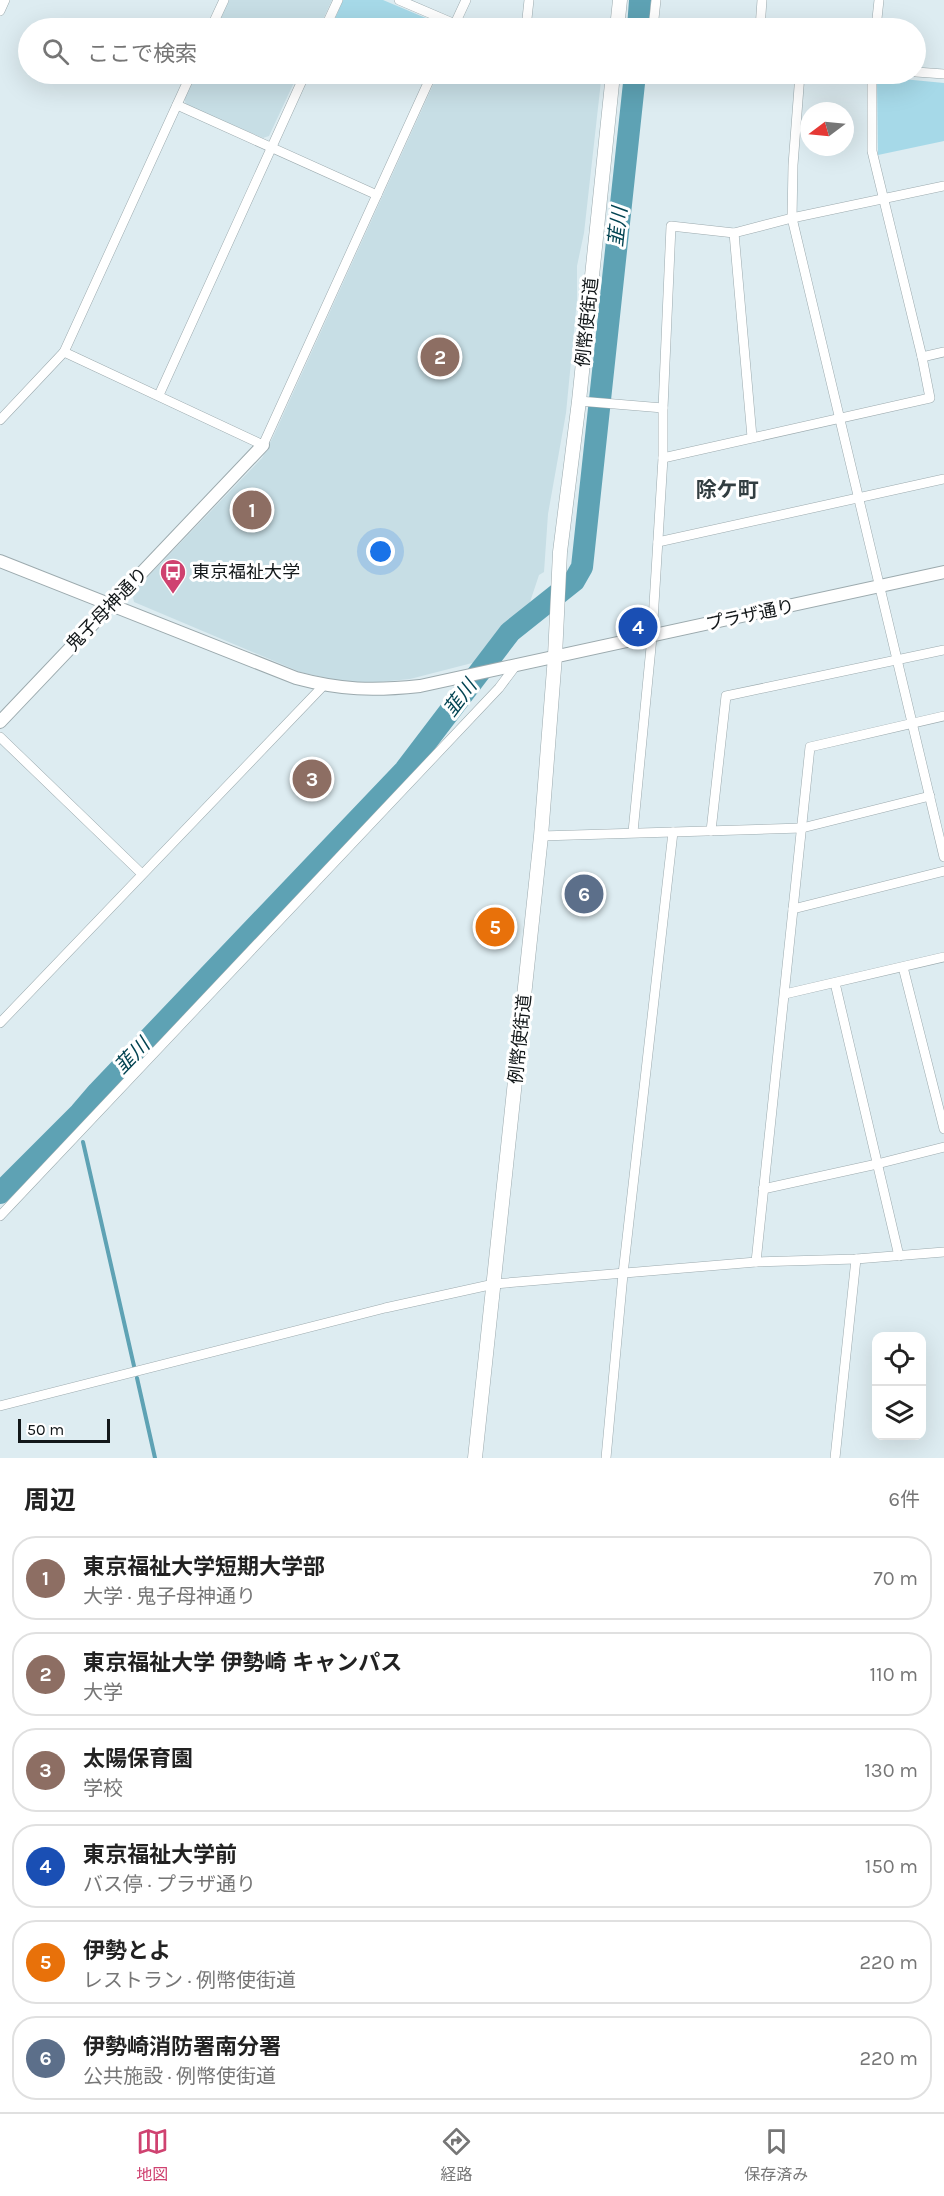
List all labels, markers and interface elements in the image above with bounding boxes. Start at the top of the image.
search box [18,18,926,84]
icon: search [39,35,72,68]
text: ここで検索 [87,41,197,67]
north arrow [800,102,854,156]
water label: 韮川 [604,204,632,248]
street label: 例幣使街道 [571,276,603,368]
pin: 2 [420,334,460,380]
district label: 除ケ町 [696,478,759,502]
pin: 1 [232,488,272,532]
your location [366,537,395,566]
bus stop icon: 東京福祉大学 [158,557,188,595]
place label: 東京福祉大学 [192,561,300,583]
street label: 鬼子母神通り [62,563,152,655]
street label: プラザ通り [704,595,796,635]
pin: 4 [618,604,658,650]
water label: 韮川 [439,674,482,721]
pin: 3 [292,756,332,802]
pin: 6 [564,872,604,916]
pin: 5 [476,904,514,950]
street label: 例幣使街道 [504,993,536,1085]
water label: 韮川 [110,1032,156,1078]
map controls [872,1332,926,1440]
button: locate [872,1332,926,1386]
button: layers [872,1386,926,1440]
scale bar [18,1416,110,1444]
text: 50 m [27,1420,64,1439]
text: 周辺 [24,1485,76,1516]
text: 6件 [889,1488,920,1511]
text: 東京福祉大学短期大学部 [83,1554,325,1580]
text: 1 [42,1567,49,1590]
text: 70 m [873,1567,918,1590]
text: 大学 · 鬼子母神通り [83,1585,256,1608]
text: 東京福祉大学 伊勢崎 キャンパス [83,1650,402,1676]
text: 2 [39,1663,52,1686]
text: 110 m [869,1663,918,1686]
text: 大学 [83,1681,123,1704]
text: 太陽保育園 [83,1746,193,1772]
text: 3 [39,1759,52,1782]
text: 130 m [864,1759,918,1782]
text: 学校 [83,1777,123,1800]
text: 東京福祉大学前 [83,1842,237,1868]
text: 4 [40,1855,51,1878]
text: 150 m [865,1855,918,1878]
text: バス停 · プラザ通り [83,1873,256,1896]
text: 伊勢とよ [83,1938,171,1964]
text: 5 [40,1951,51,1974]
text: 220 m [859,1951,918,1974]
text: レストラン · 例幣使街道 [83,1969,296,1992]
text: 伊勢崎消防署南分署 [83,2034,281,2060]
text: 6 [39,2047,52,2070]
text: 220 m [859,2047,918,2070]
text: 公共施設 · 例幣使街道 [83,2065,276,2088]
tab: 地図 [136,2125,169,2185]
tab: 経路 [440,2125,473,2185]
tab: 保存済み [744,2125,808,2185]

